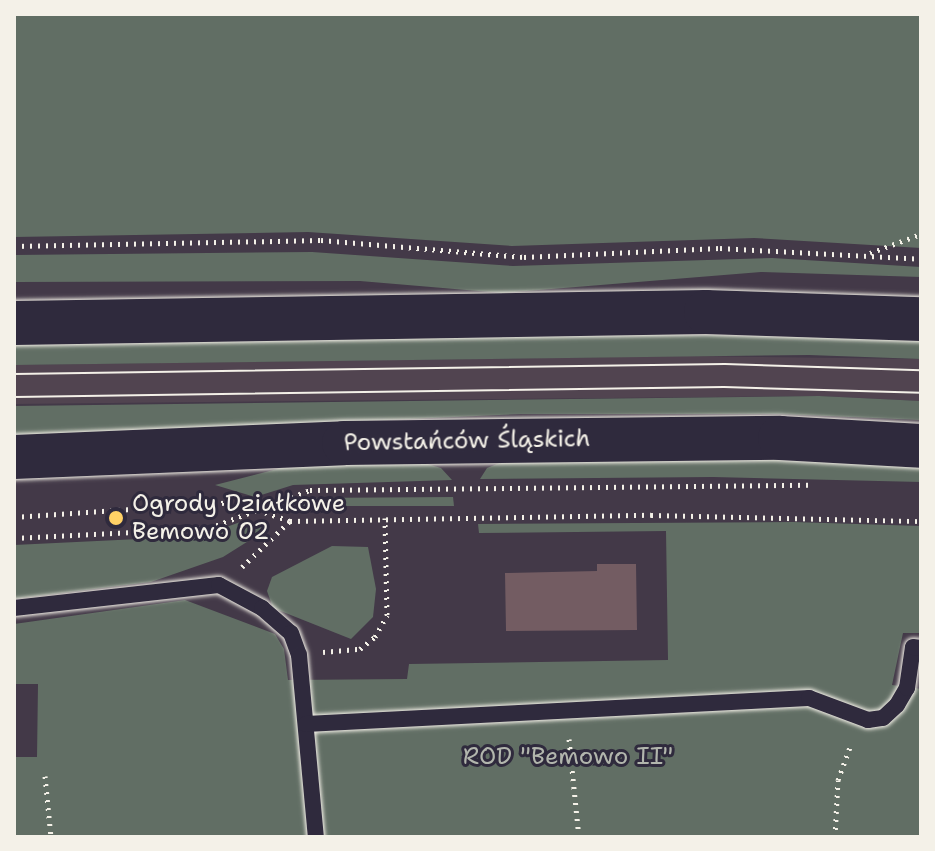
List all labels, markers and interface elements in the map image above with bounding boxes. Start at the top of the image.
street label: Powstańców Śląskich [343,424,591,458]
place label: Ogrody Działkowe Bemowo 02 [132,490,345,546]
marker: Ogrody Działkowe Bemowo 02 [107,509,125,527]
park label: ROD "Bemowo II" [463,743,673,771]

